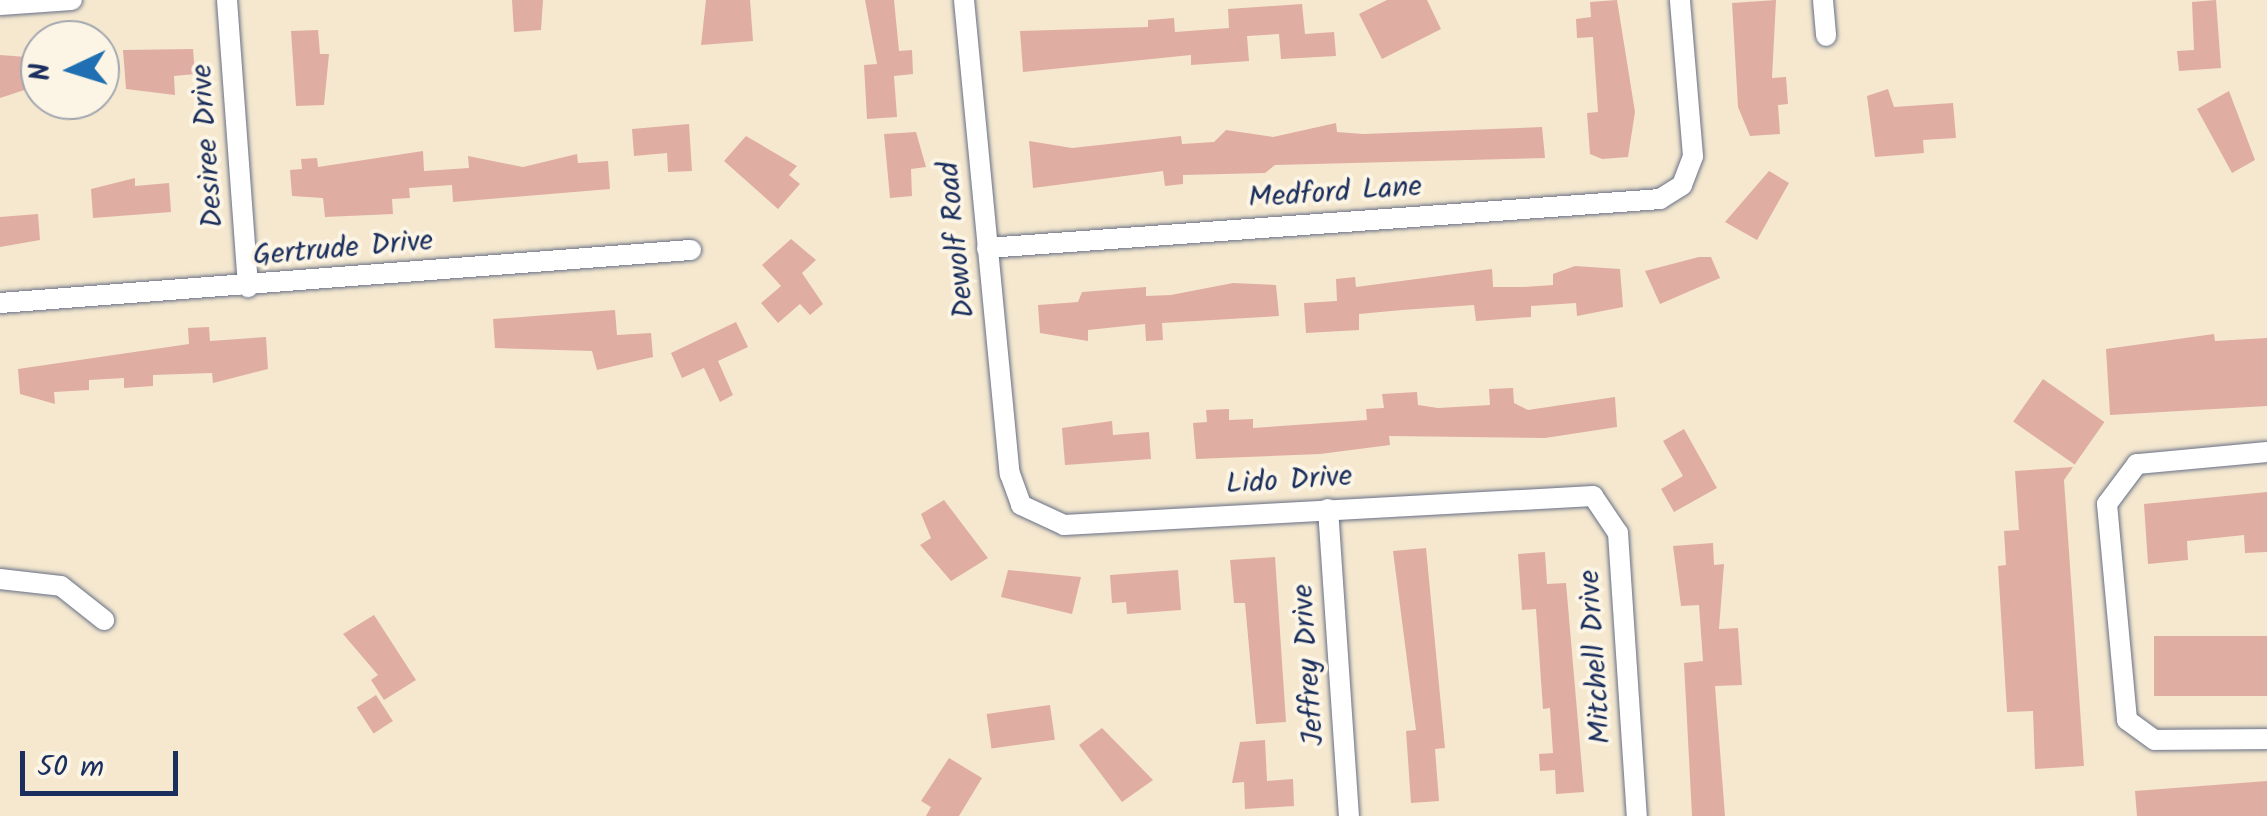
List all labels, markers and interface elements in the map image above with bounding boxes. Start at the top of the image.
north arrow [20,20,120,120]
text: N [19,62,65,82]
street label: Desiree Drive [184,63,232,229]
street label: Dewolf Road [931,160,983,320]
street label: Medford Lane [1247,169,1423,217]
street label: Gertrude Drive [251,223,435,275]
street label: Lido Drive [1225,459,1353,503]
street label: Mitchell Drive [1572,569,1620,745]
street label: Jeffrey Drive [1285,583,1333,747]
scale bar [25,731,182,793]
text: 50 m [37,744,104,792]

